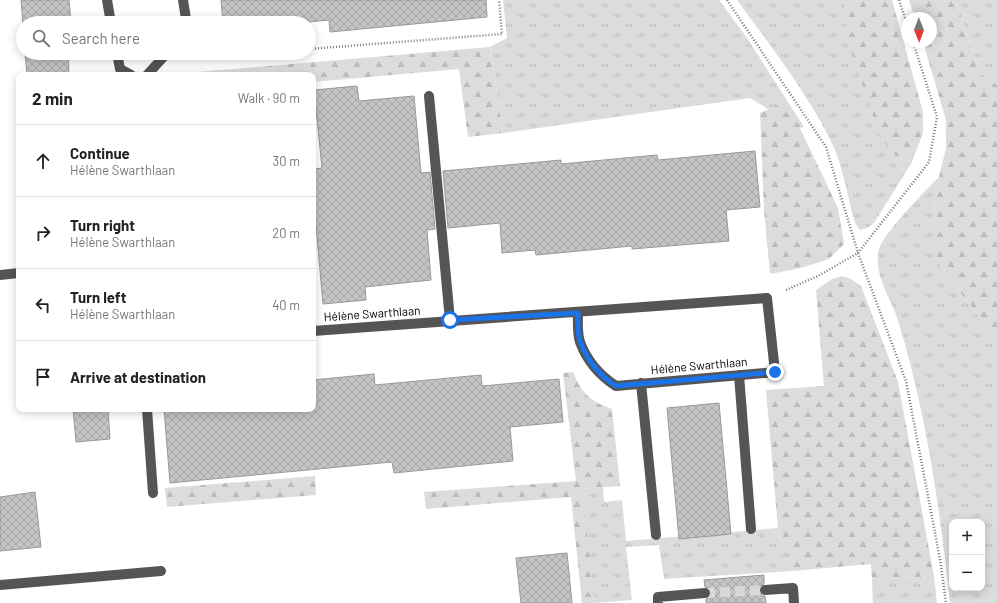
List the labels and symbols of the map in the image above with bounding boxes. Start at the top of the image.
north arrow [901,12,937,48]
street label: Hélène Swarthlaan [323,303,421,323]
route start [441,311,459,329]
street label: Hélène Swarthlaan [650,354,748,376]
route end [766,363,784,381]

